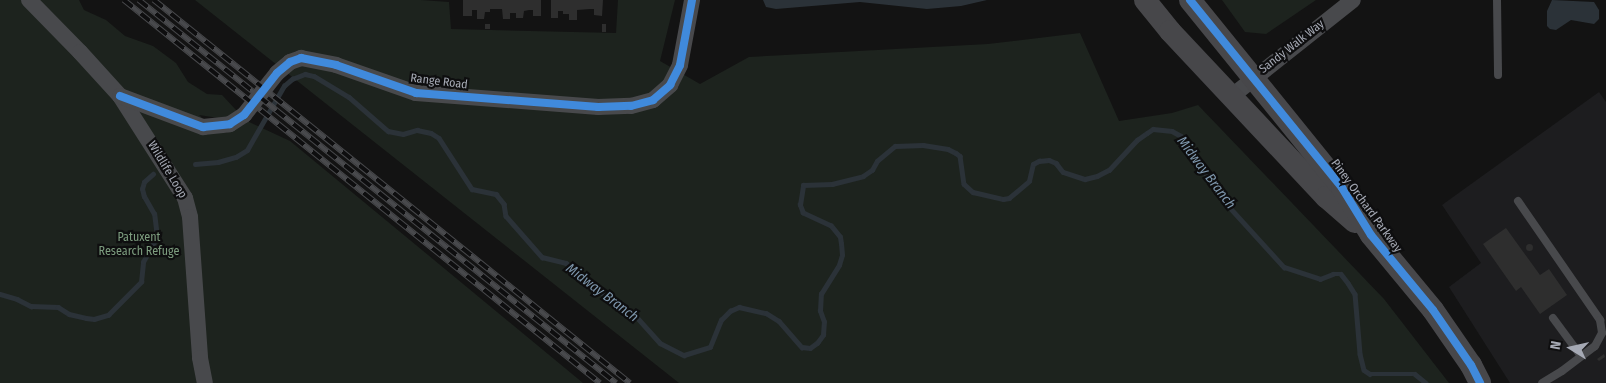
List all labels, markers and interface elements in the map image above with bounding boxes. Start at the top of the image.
street label: Sandy Walk Way [1257,17,1327,77]
street label: Range Road [409,71,469,93]
water label: Midway Branch [1173,133,1239,213]
street label: Wildlife Loop [144,139,190,201]
street label: Piney Orchard Parkway [1327,157,1405,255]
park label: Patuxent Research Refuge [99,231,179,259]
water label: Midway Branch [562,260,642,326]
north arrow [1546,323,1596,373]
text: N [1547,340,1565,351]

